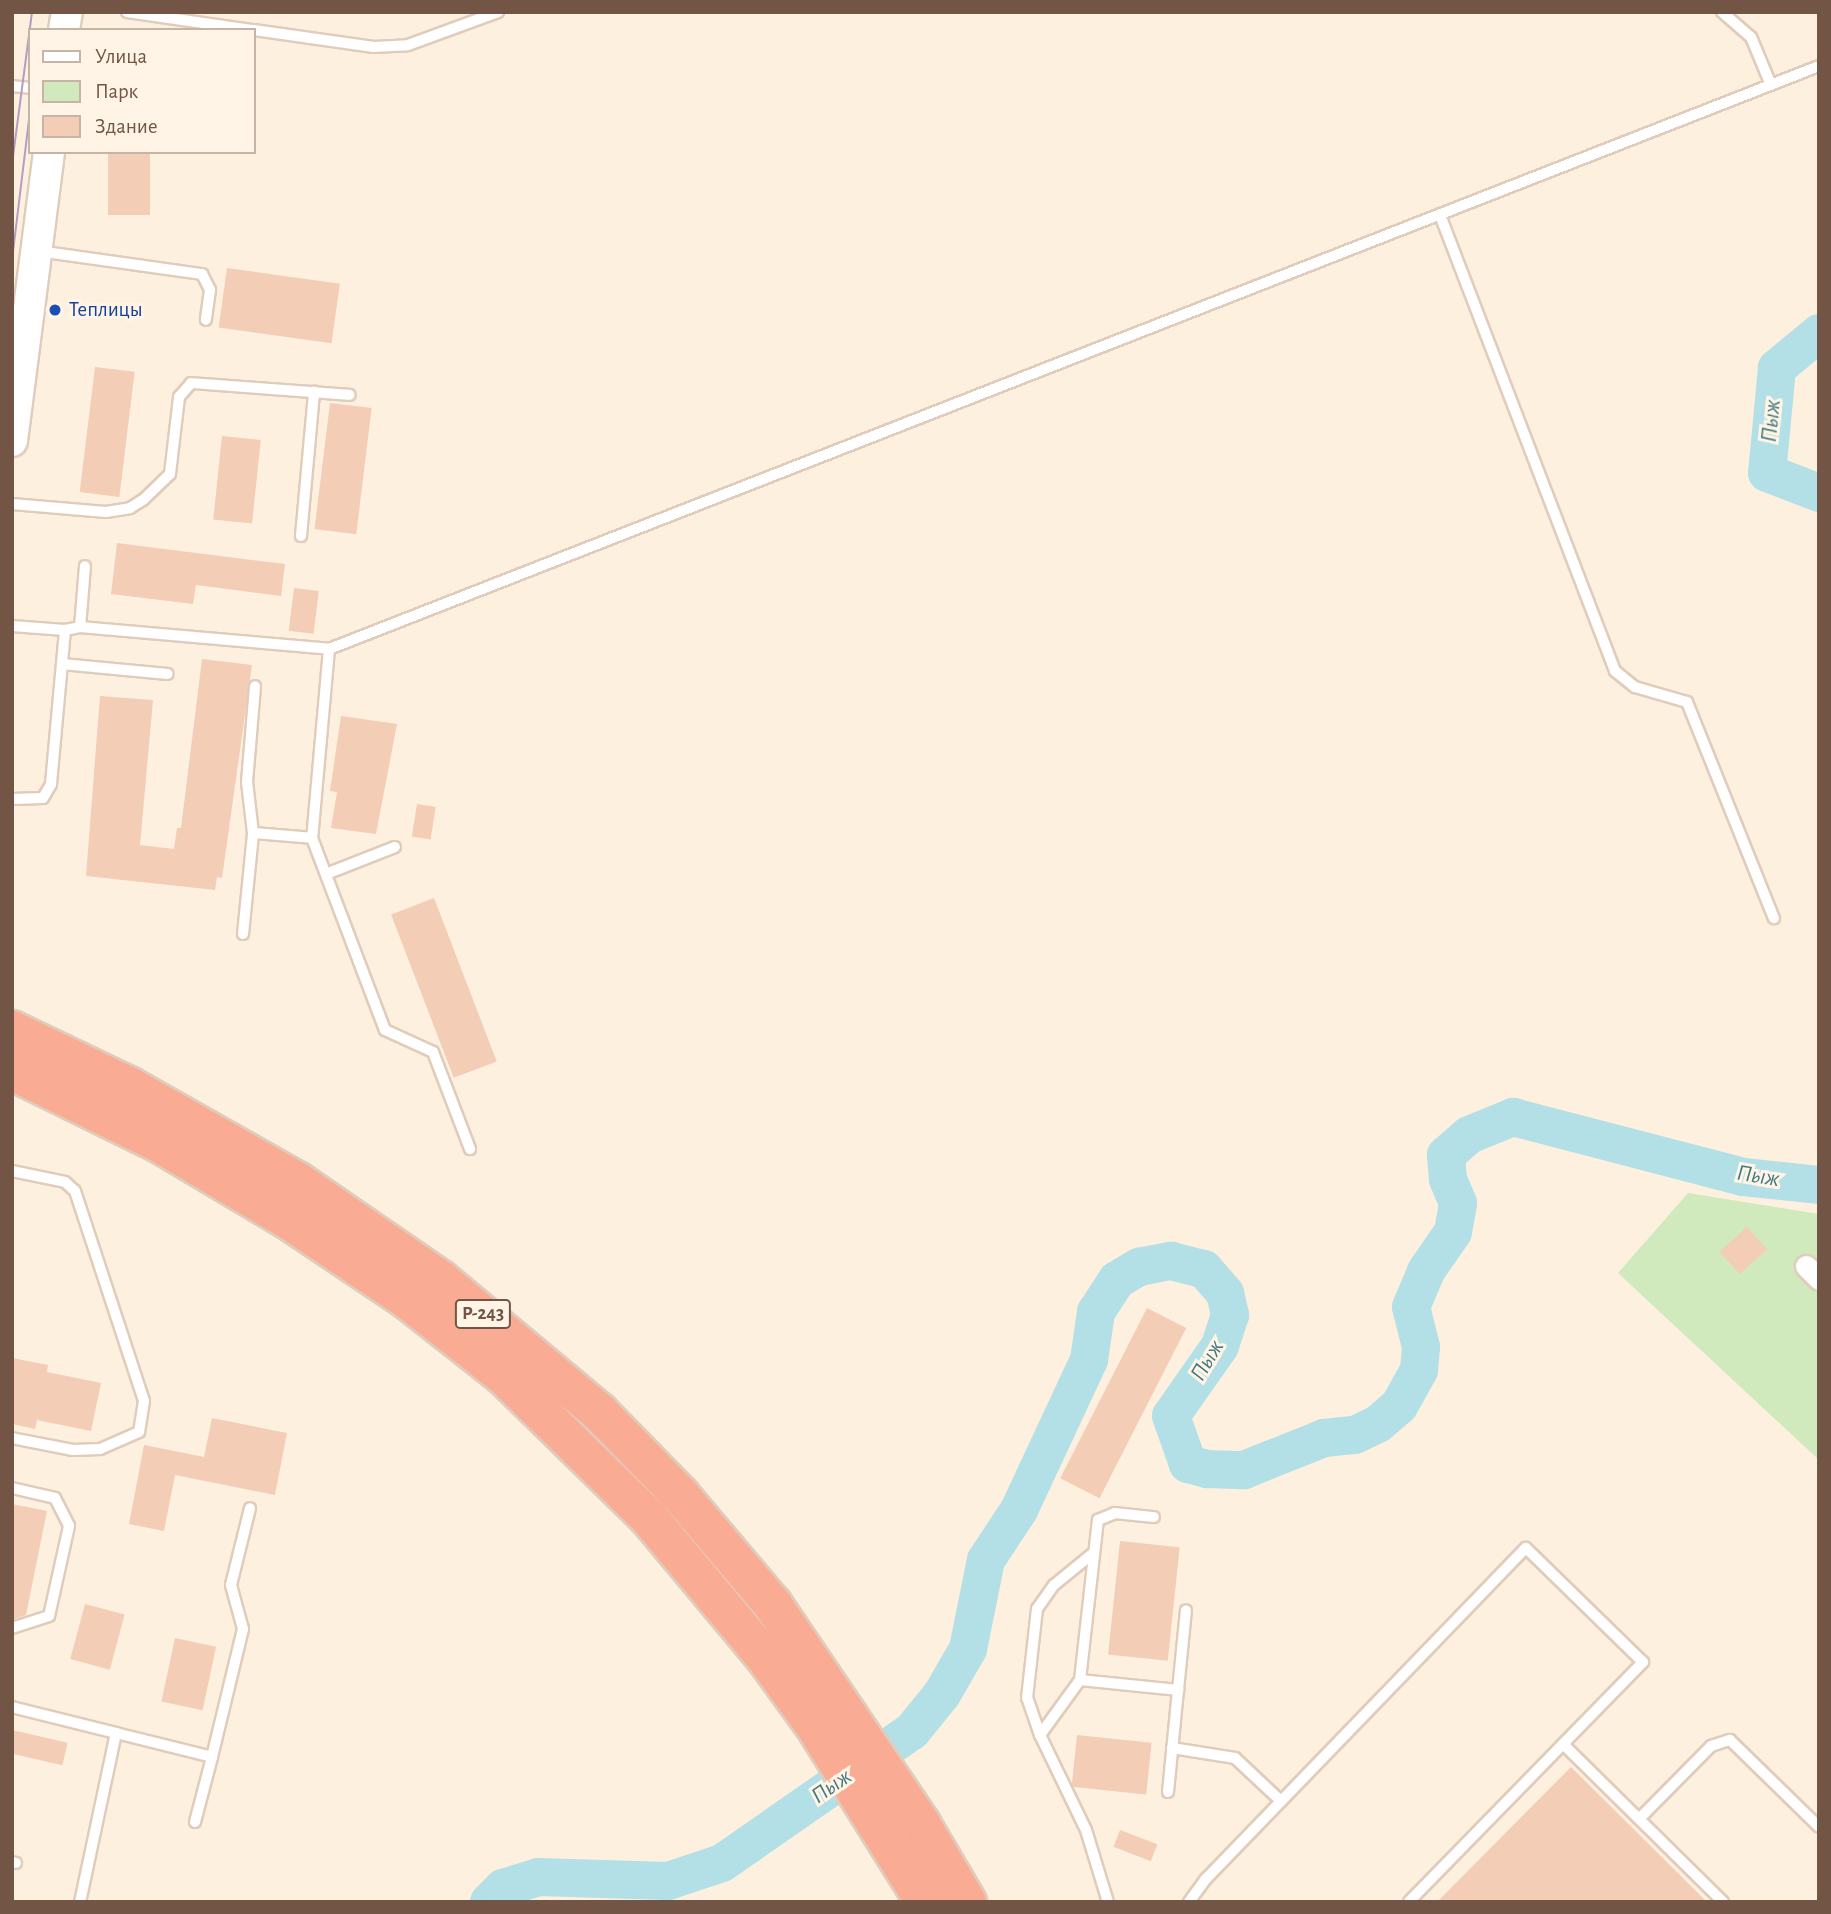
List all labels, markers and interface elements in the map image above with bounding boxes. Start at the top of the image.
legend [28,28,256,154]
text: Улица [95,46,147,67]
text: Парк [95,81,138,102]
text: Здание [95,116,158,137]
place label: Теплицы [69,297,143,323]
marker: Теплицы [47,302,63,318]
water label: Пыж [1756,398,1788,444]
water label: Пыж [1735,1160,1781,1194]
road number: Р-243 [453,1298,513,1330]
water label: Пыж [1185,1336,1231,1386]
water label: Пыж [807,1763,857,1811]

